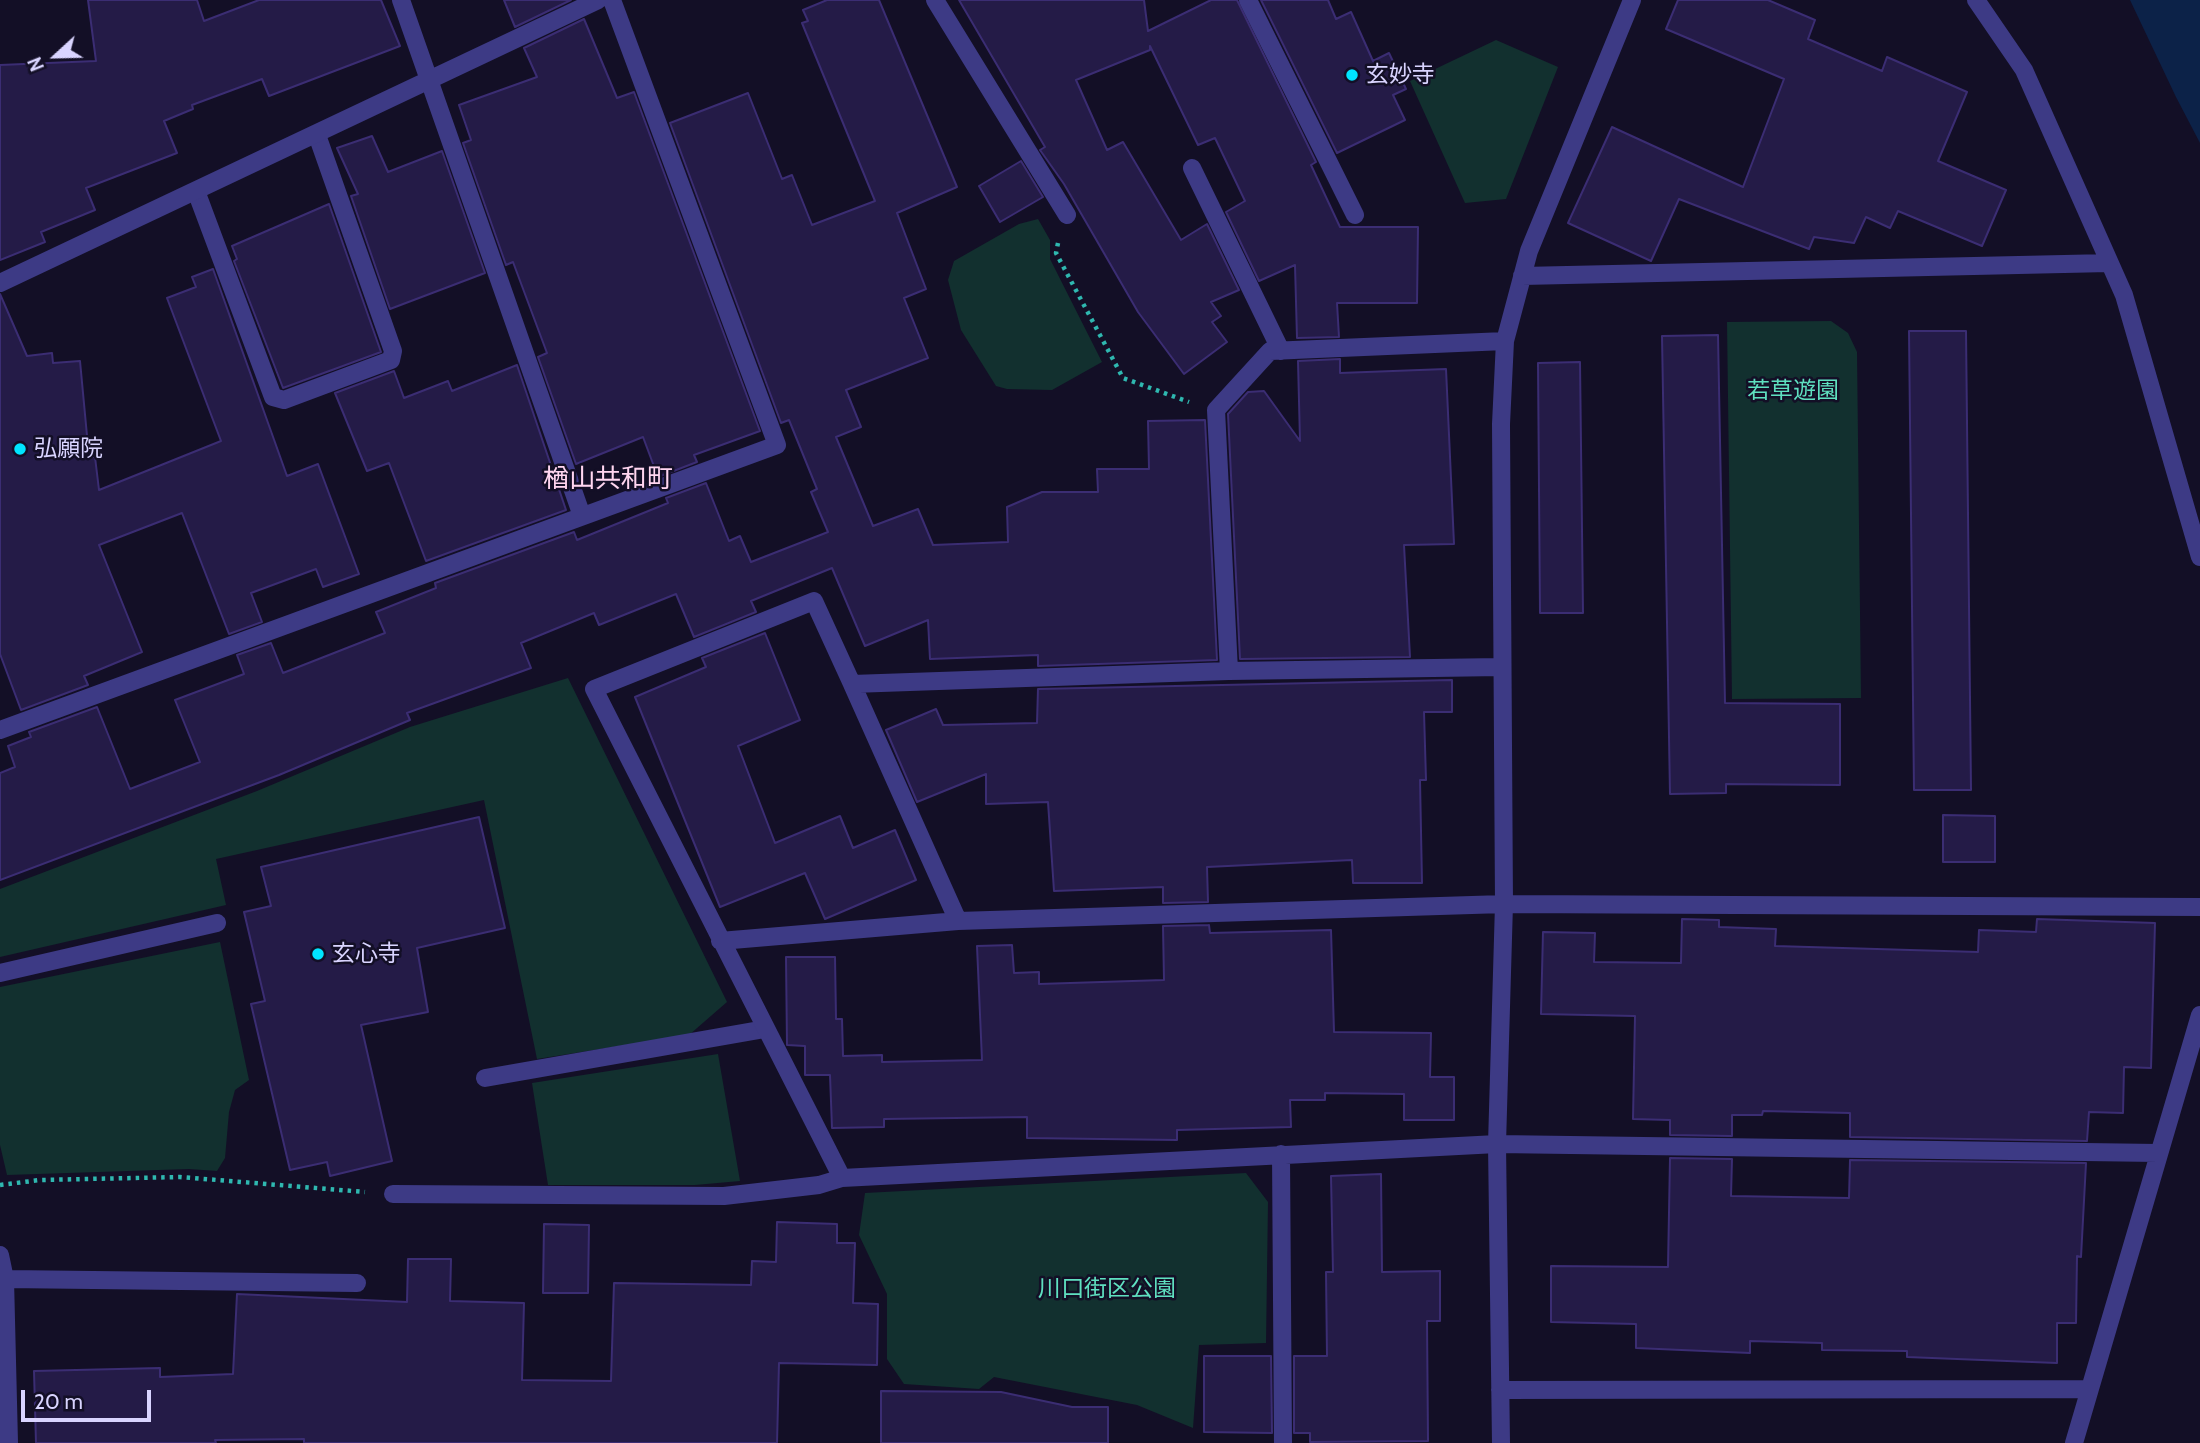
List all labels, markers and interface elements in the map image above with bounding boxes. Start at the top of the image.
north arrow [21,21,91,91]
text: N [23,54,49,75]
place label: 玄妙寺 [1366,61,1435,89]
marker: 玄妙寺 [1344,67,1360,83]
park label: 若草遊園 [1747,377,1839,405]
place label: 弘願院 [34,435,103,463]
marker: 弘願院 [12,441,28,457]
district label: 楢山共和町 [543,463,673,495]
place label: 玄心寺 [332,940,401,968]
marker: 玄心寺 [310,946,326,962]
park label: 川口街区公園 [1038,1275,1176,1303]
scale bar [24,1376,154,1420]
text: 20 m [34,1389,83,1414]

